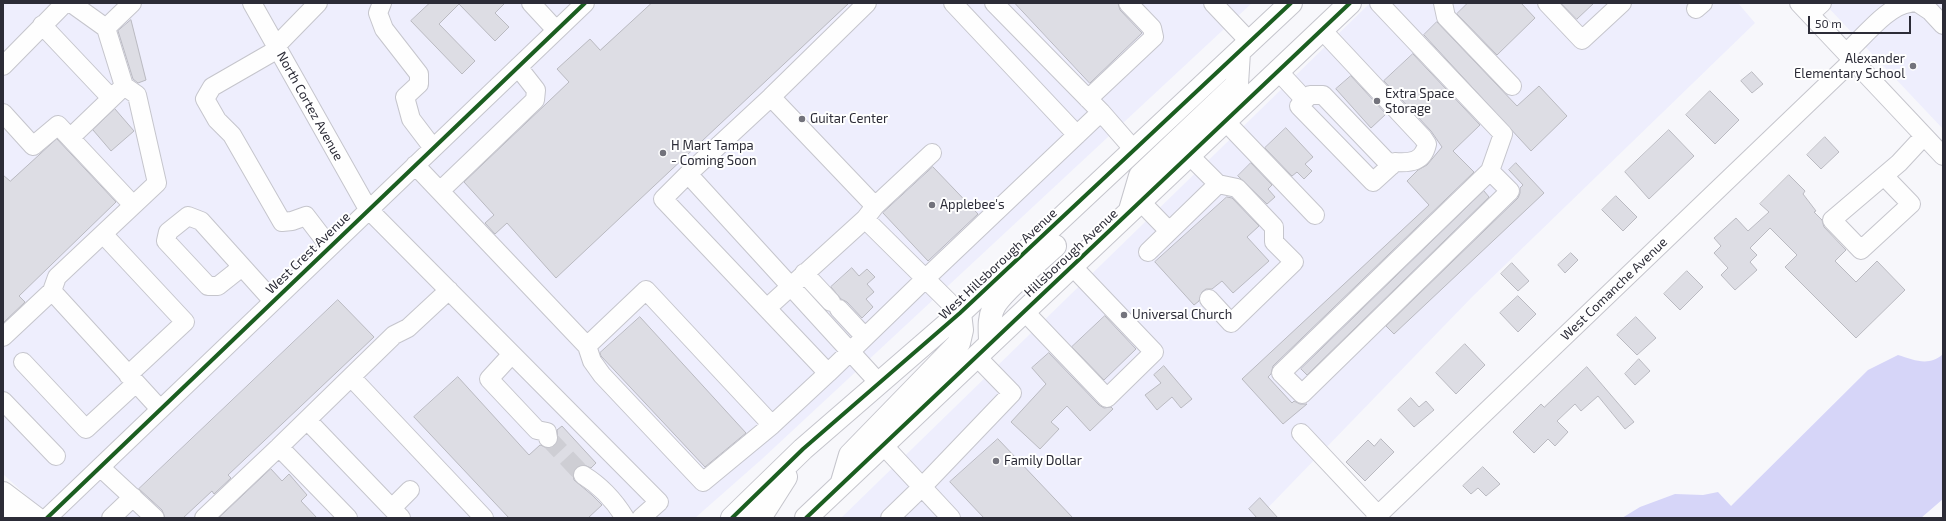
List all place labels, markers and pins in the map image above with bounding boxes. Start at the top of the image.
place label: Alexander Elementary School [1794,51,1905,82]
marker: Alexander Elementary School [1908,61,1918,71]
place label: Extra Space Storage [1385,86,1455,117]
marker: Extra Space Storage [1372,96,1382,106]
place label: Guitar Center [810,111,888,127]
marker: Guitar Center [797,114,807,124]
place label: H Mart Tampa - Coming Soon [671,138,756,169]
marker: H Mart Tampa - Coming Soon [658,148,668,158]
place label: Applebee's [940,197,1005,213]
marker: Applebee's [927,200,937,210]
place label: Universal Church [1132,307,1232,323]
marker: Universal Church [1119,310,1129,320]
place label: Family Dollar [1004,453,1082,469]
marker: Family Dollar [991,456,1001,466]

